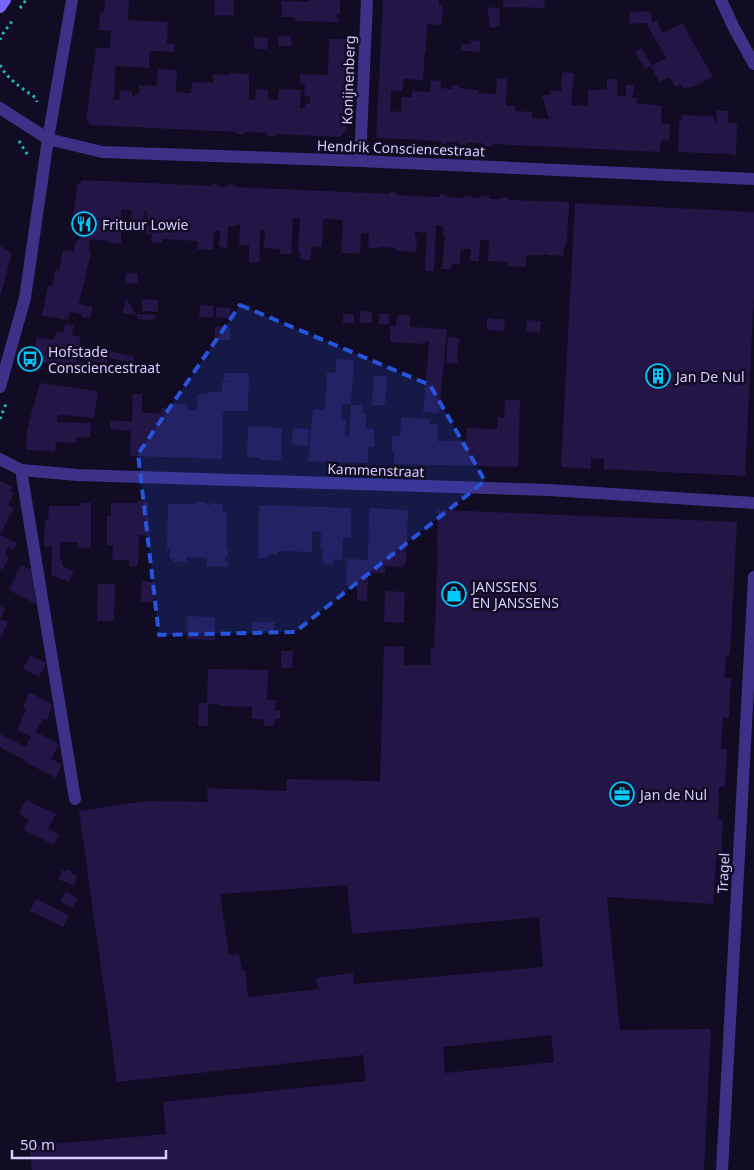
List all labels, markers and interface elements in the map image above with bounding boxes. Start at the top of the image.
street label: Konijnenberg [337,35,359,125]
street label: Hendrik Consciencestraat [317,136,485,160]
restaurant icon: Frituur Lowie [71,211,97,237]
place label: Frituur Lowie [102,215,189,234]
place label: Hofstade Consciencestraat [48,342,160,377]
bus stop icon: Hofstade Consciencestraat [17,346,43,372]
building icon: Jan De Nul [645,363,671,389]
place label: Jan De Nul [674,367,745,386]
street label: Kammenstraat [327,459,425,481]
place label: JANSSENS EN JANSSENS [470,577,559,612]
shop icon: JANSSENS EN JANSSENS [441,581,467,607]
office icon: Jan de Nul [609,781,635,807]
place label: Jan de Nul [638,785,707,804]
street label: Tragel [712,852,734,894]
scale bar [12,1128,166,1160]
text: 50 m [20,1134,55,1154]

